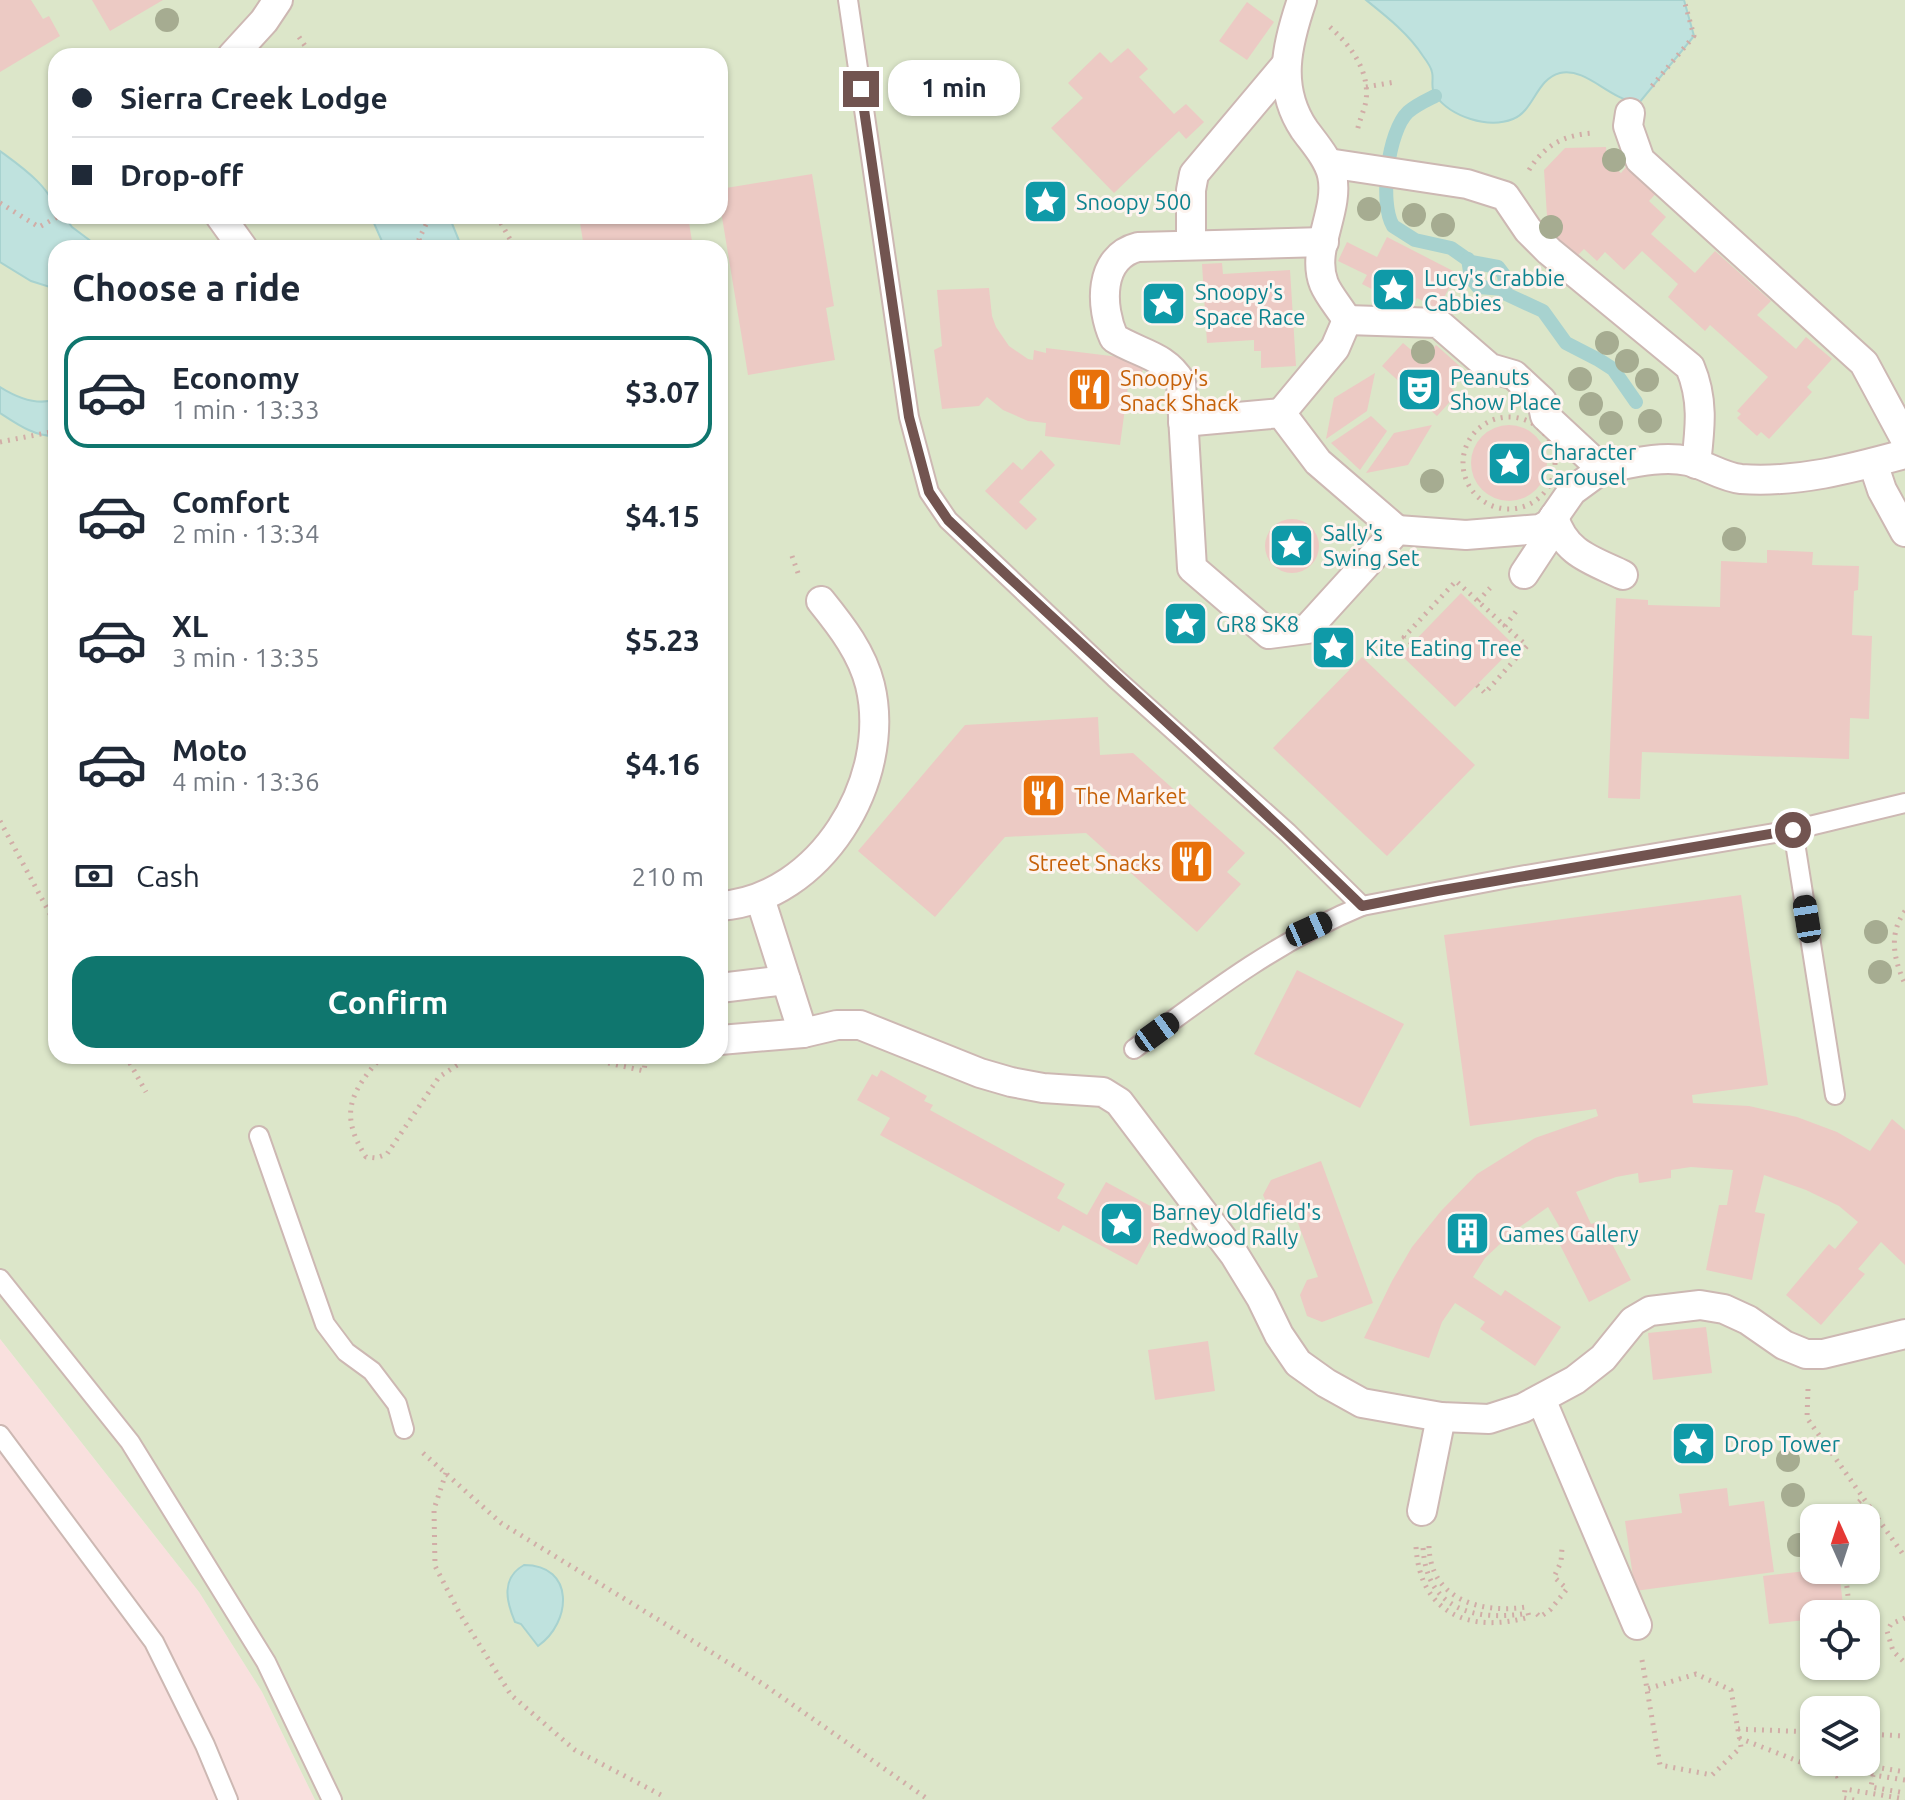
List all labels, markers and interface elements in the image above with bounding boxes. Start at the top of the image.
callout: 1 min [889,61,1021,117]
route end [843,71,879,107]
text: 1 min [921,73,987,102]
text: Sierra Creek Lodge [120,81,388,115]
text: Drop-off [120,158,243,192]
place icon: Snoopy 500 [1021,177,1069,225]
place label: Snoopy 500 [1076,189,1192,214]
place label: Lucy's Crabbie Cabbies [1424,265,1565,315]
place icon: Lucy's Crabbie Cabbies [1369,266,1417,314]
text: Choose a ride [72,267,301,308]
place label: Snoopy's Space Race [1195,279,1305,329]
place icon: Snoopy's Space Race [1140,280,1188,328]
icon: car [76,356,148,428]
text: Economy [172,361,299,395]
place label: Peanuts Show Place [1450,364,1562,414]
place label: Snoopy's Snack Shack [1120,365,1239,415]
theatre icon: Peanuts Show Place [1395,365,1443,413]
restaurant icon: Snoopy's Snack Shack [1065,366,1113,414]
text: $3.07 [625,375,700,409]
text: 1 min · 13:33 [172,395,320,424]
place label: Character Carousel [1540,439,1637,489]
place icon: Character Carousel [1485,440,1533,488]
icon: car [76,480,148,552]
text: Comfort [172,485,290,519]
text: $4.15 [625,499,700,533]
text: 2 min · 13:34 [172,519,320,548]
place label: Sally's Swing Set [1323,520,1420,570]
place icon: Sally's Swing Set [1268,521,1316,569]
place icon: GR8 SK8 [1161,599,1209,647]
icon: car [76,604,148,676]
text: XL [172,609,208,643]
place label: GR8 SK8 [1216,611,1299,636]
text: $5.23 [625,623,700,657]
place icon: Kite Eating Tree [1310,623,1358,671]
place label: Kite Eating Tree [1365,635,1522,660]
text: 3 min · 13:35 [172,643,320,672]
icon: car [76,728,148,800]
text: Moto [172,733,247,767]
text: $4.16 [625,747,700,781]
text: 4 min · 13:36 [172,767,320,796]
restaurant icon: The Market [1019,771,1067,819]
place label: The Market [1074,783,1187,808]
route start [1775,812,1811,848]
restaurant icon: Street Snacks [1168,838,1216,886]
place label: Street Snacks [1028,850,1161,875]
icon: cash [72,854,116,898]
text: Cash [136,859,200,893]
text: 210 m [632,862,704,891]
car [1791,893,1823,945]
car [1282,908,1336,950]
button: Confirm [72,956,704,1048]
car [1131,1008,1183,1056]
place label: Barney Oldfield's Redwood Rally [1152,1199,1321,1249]
place icon: Barney Oldfield's Redwood Rally [1097,1200,1145,1248]
building icon: Games Gallery [1443,1209,1491,1257]
place label: Games Gallery [1498,1221,1639,1246]
place icon: Drop Tower [1669,1419,1717,1467]
place label: Drop Tower [1724,1431,1841,1456]
north arrow [1800,1504,1880,1584]
map controls [1800,1504,1880,1776]
button: locate [1800,1600,1880,1680]
button: layers [1800,1696,1880,1776]

